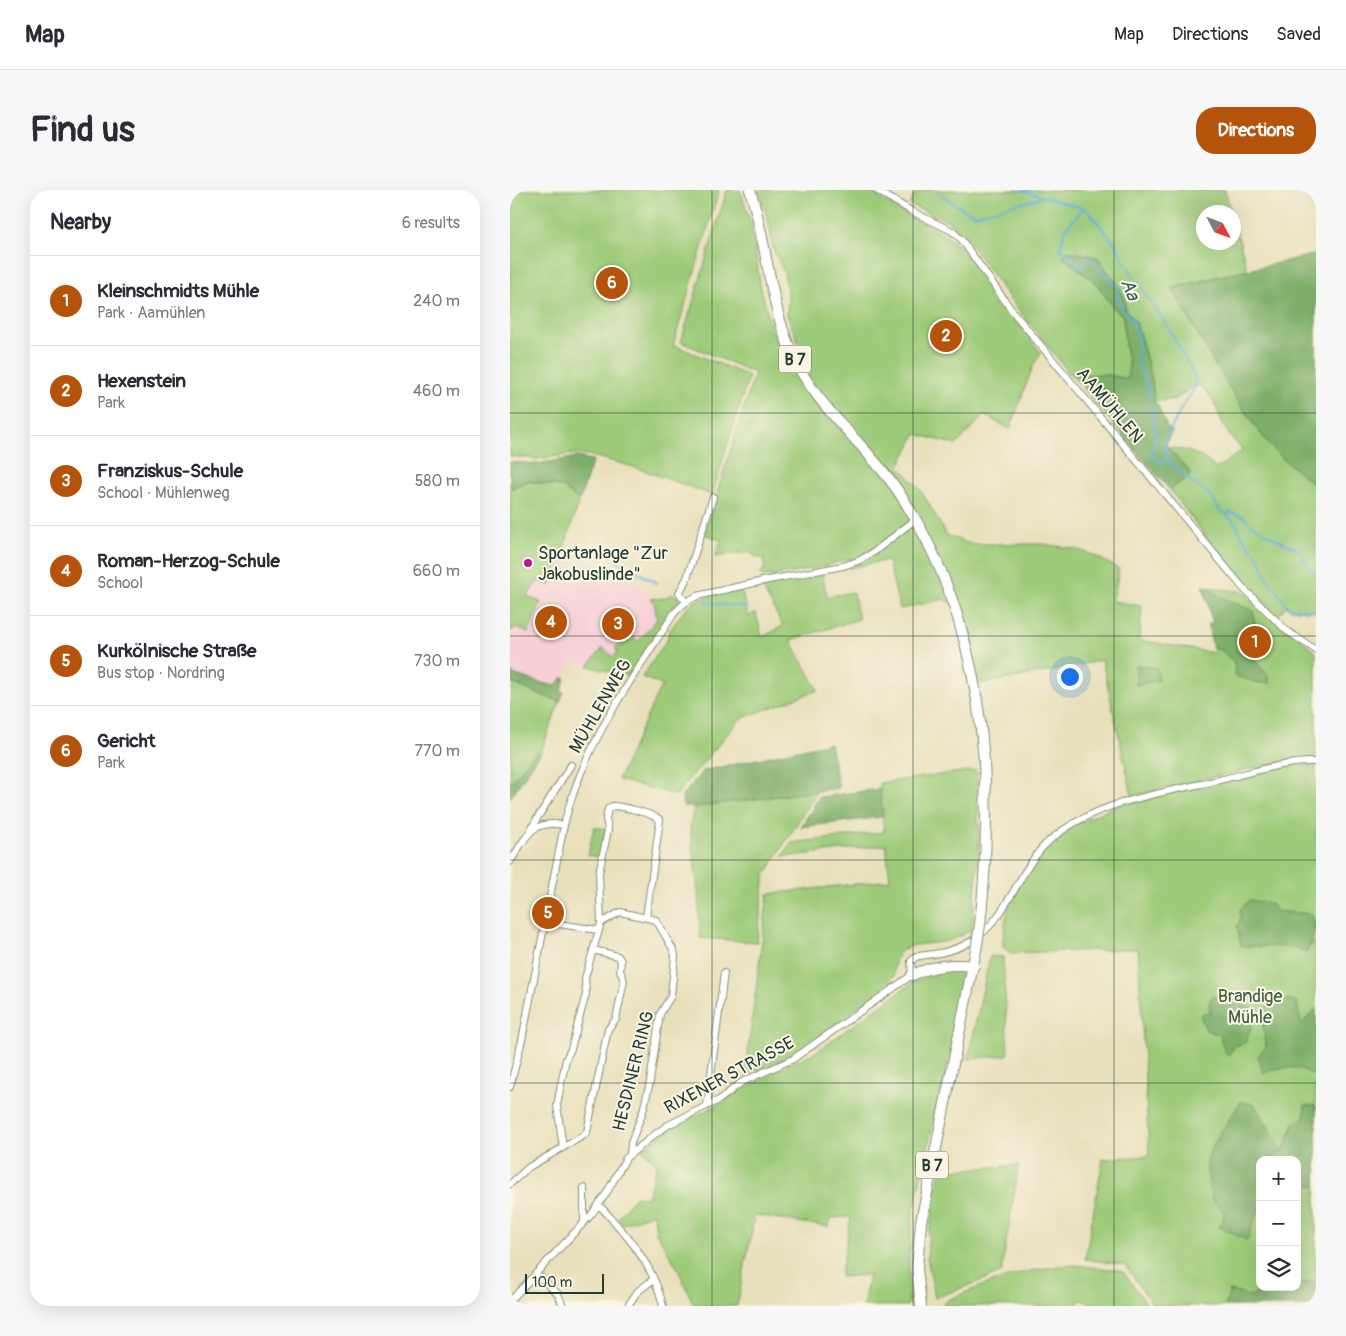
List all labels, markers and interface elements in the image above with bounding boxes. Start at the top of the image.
text: Map [25,20,65,49]
text: Map [1114,23,1144,46]
text: Directions [1172,23,1248,46]
text: Saved [1276,23,1321,46]
button: Directions [1196,107,1316,154]
text: Find us [30,108,135,152]
north arrow [1196,205,1241,250]
text: Nearby [50,209,111,236]
text: 6 results [402,213,460,233]
pin: 6 [596,264,628,302]
water label: Aa [1115,275,1146,305]
text: Kleinschmidts Mühle [97,279,259,303]
text: 1 [63,291,69,311]
text: 240 m [413,291,460,311]
text: Park · Aamühlen [97,303,205,323]
pin: 2 [930,317,962,355]
road number: B 7 [779,346,811,372]
street label: AAMÜHLEN [1071,363,1148,448]
text: Hexenstein [97,369,186,393]
text: 2 [62,381,70,401]
text: 460 m [413,381,460,401]
text: Park [97,393,125,413]
text: Franziskus-Schule [97,459,243,483]
text: 3 [62,471,70,491]
text: 580 m [415,471,460,491]
text: School · Mühlenweg [97,483,230,503]
place label: Sportanlage "Zur Jakobuslinde" [538,542,668,586]
text: Roman-Herzog-Schule [97,549,280,573]
marker: Sportanlage "Zur Jakobuslinde" [522,557,534,569]
text: 4 [61,561,71,581]
text: 660 m [413,561,460,581]
text: School [97,573,143,593]
pin: 4 [535,603,567,641]
pin: 3 [602,605,634,643]
pin: 1 [1239,623,1271,661]
text: Kurkölnische Straße [97,639,256,663]
text: 5 [62,651,70,671]
text: 730 m [414,651,460,671]
street label: MÜHLENWEG [564,655,637,758]
text: Bus stop · Nordring [97,663,225,683]
your location [1057,664,1083,690]
text: Gericht [97,729,155,753]
text: 6 [61,741,71,761]
text: 770 m [414,741,460,761]
text: Park [97,753,125,773]
pin: 5 [532,894,564,932]
park label: Brandige Mühle [1218,985,1282,1029]
street label: HESDINER RING [607,1009,660,1134]
street label: RIXENER STRASSE [660,1031,798,1119]
road number: B 7 [916,1152,948,1178]
map controls [1256,1156,1301,1291]
button: + [1256,1156,1301,1201]
button: − [1256,1201,1301,1246]
button: layers [1256,1246,1301,1291]
scale bar [525,1271,604,1294]
text: 100 m [532,1274,572,1291]

